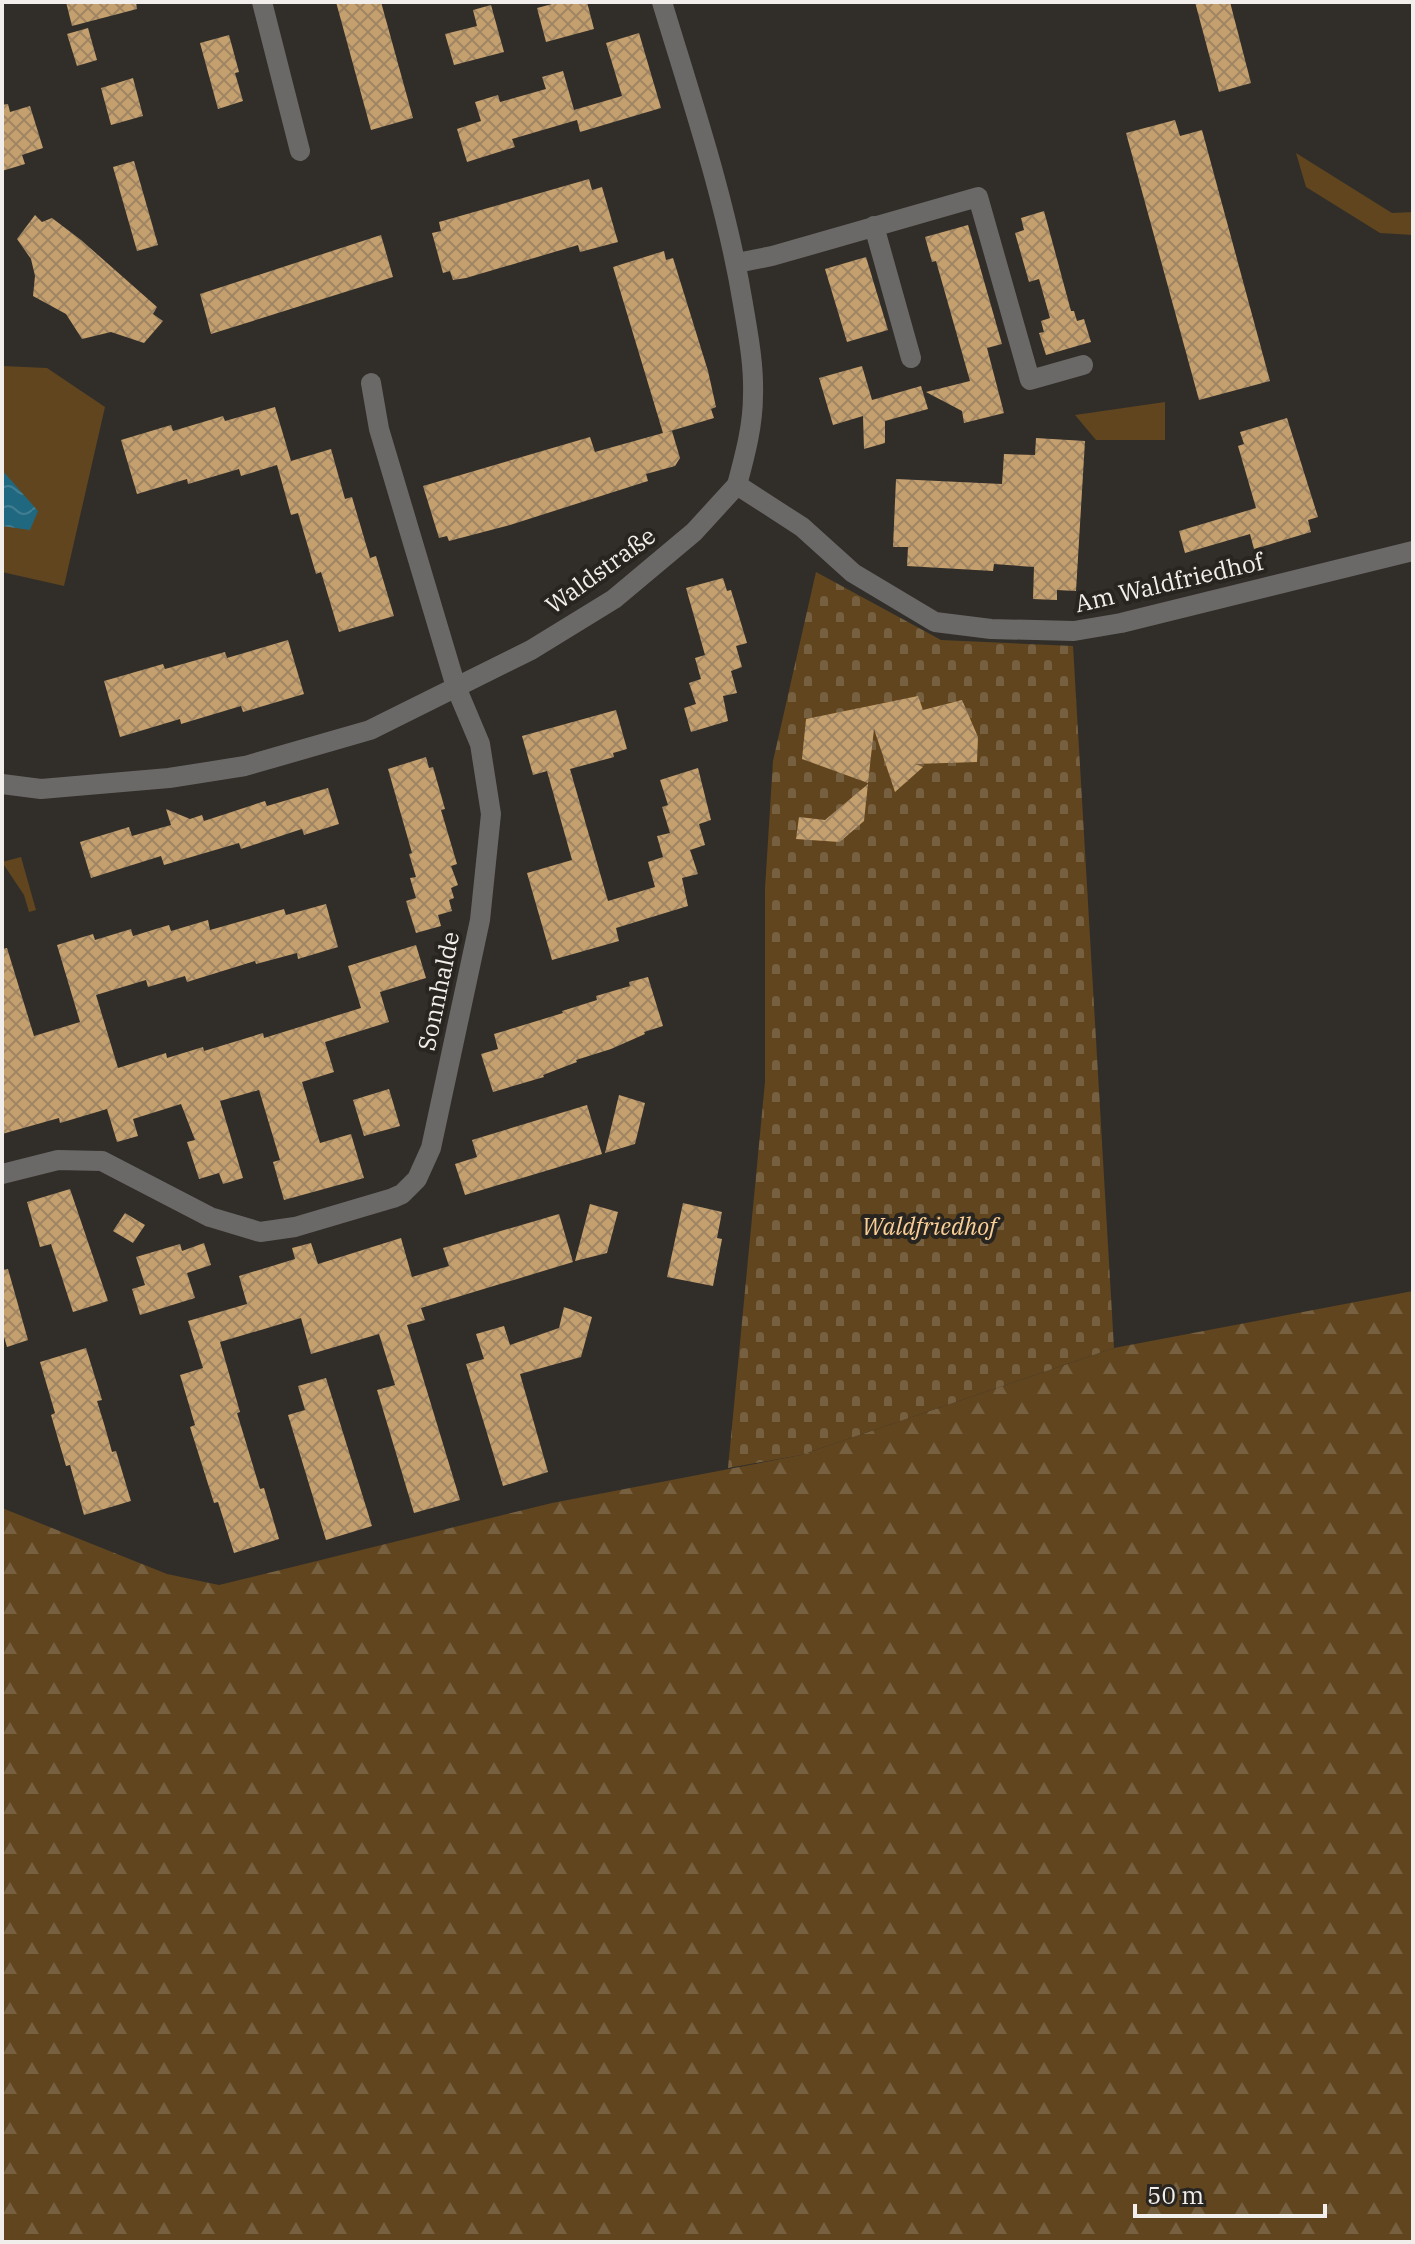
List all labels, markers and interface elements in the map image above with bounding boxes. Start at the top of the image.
street label: Waldstraße [539,519,661,621]
street label: Am Waldfriedhof [1072,544,1268,619]
street label: Sonnhalde [410,928,466,1054]
park label: Waldfriedhof [862,1210,1001,1242]
scale bar [1135,2168,1325,2218]
text: 50 m [1147,2179,1204,2211]

